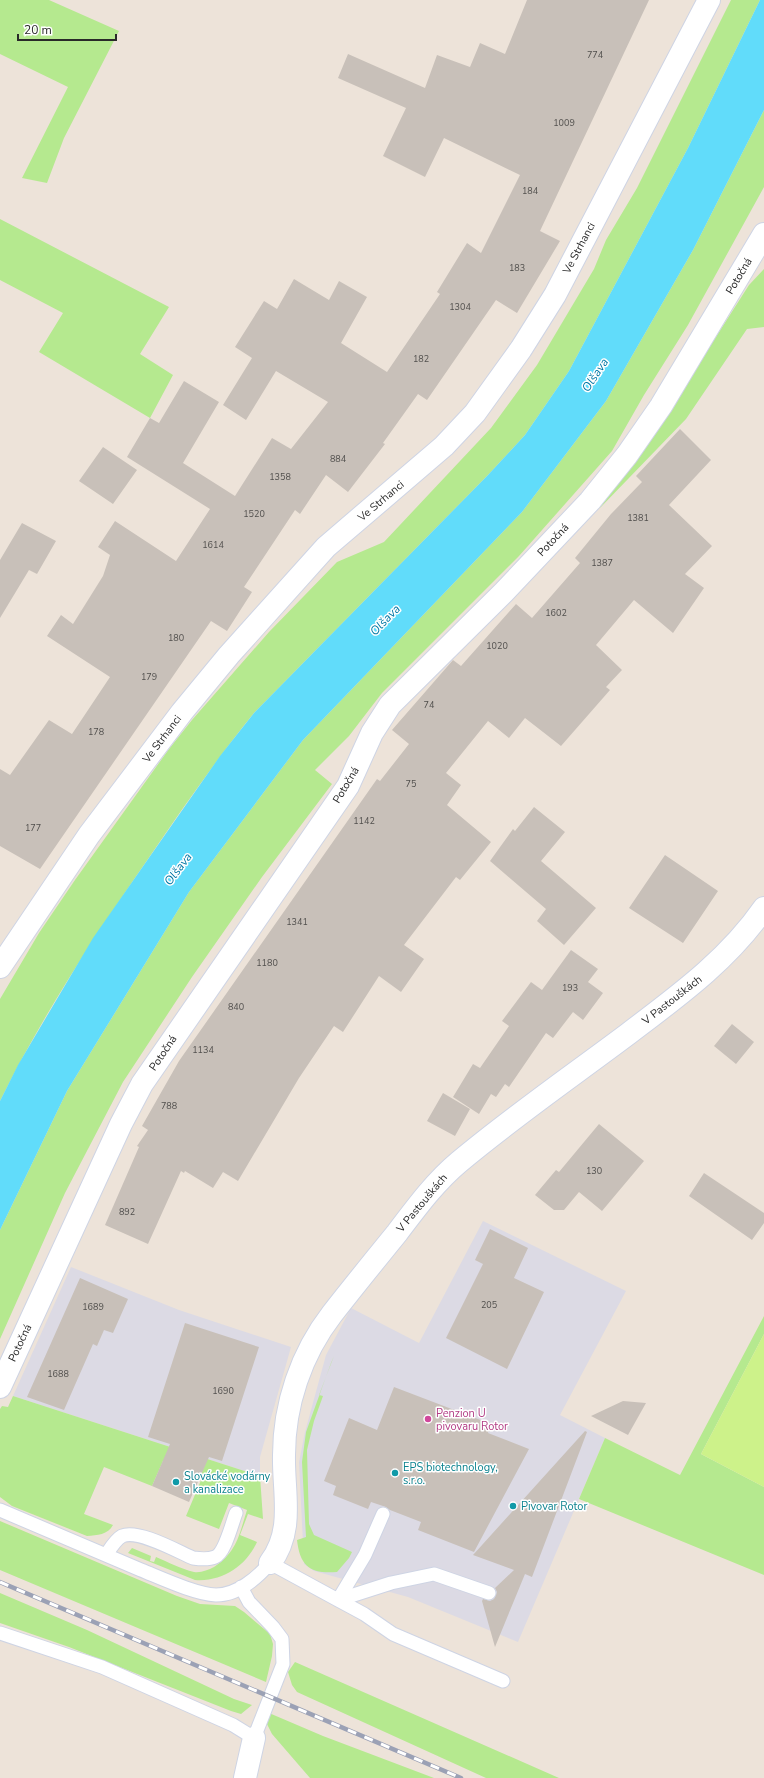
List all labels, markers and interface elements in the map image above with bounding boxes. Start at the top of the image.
scale bar [18,16,116,42]
text: 20 m [24,22,52,38]
house number: 774 [587,49,604,61]
house number: 1009 [553,117,575,129]
house number: 184 [522,185,539,197]
street label: Ve Strhanci [559,220,599,277]
street label: Potočná [722,255,756,297]
house number: 183 [509,262,525,274]
house number: 1304 [449,301,471,313]
house number: 182 [413,353,429,365]
water label: Olšava [578,355,612,395]
house number: 884 [330,453,347,465]
house number: 1358 [269,471,291,483]
street label: Ve Strhanci [354,477,407,525]
house number: 1520 [243,508,265,520]
house number: 1381 [627,512,649,524]
street label: Potočná [534,520,572,560]
house number: 1614 [202,539,224,551]
house number: 1387 [591,557,613,569]
water label: Olšava [366,601,404,639]
house number: 1602 [545,607,567,619]
house number: 180 [168,632,184,644]
house number: 1020 [486,640,508,652]
house number: 179 [141,671,157,683]
house number: 74 [424,699,435,711]
street label: Ve Strhanci [139,712,185,767]
house number: 178 [88,726,104,738]
street label: Potočná [329,764,363,806]
house number: 75 [406,778,416,790]
house number: 1142 [353,815,375,827]
house number: 177 [25,822,41,834]
water label: Olšava [160,849,196,889]
house number: 1341 [286,916,308,928]
house number: 1180 [256,957,278,969]
street label: V Pastouškách [638,972,705,1029]
house number: 193 [562,982,578,994]
house number: 840 [228,1001,244,1013]
street label: Potočná [146,1032,180,1074]
house number: 1134 [192,1044,214,1056]
house number: 788 [161,1100,177,1112]
house number: 130 [586,1165,602,1177]
street label: V Pastouškách [392,1171,451,1236]
house number: 892 [119,1206,135,1218]
house number: 205 [481,1299,497,1311]
house number: 1689 [82,1301,104,1313]
street label: Potočná [5,1322,35,1364]
house number: 1688 [47,1368,69,1380]
house number: 1690 [212,1385,234,1397]
place label: Penzion U pivovaru Rotor [436,1406,508,1434]
marker: Penzion U pivovaru Rotor [423,1414,433,1424]
place label: EPS biotechnology, s.r.o. [403,1460,498,1488]
marker: EPS biotechnology, s.r.o. [390,1468,400,1478]
place label: Slovácké vodárny a kanalizace [184,1469,271,1497]
marker: Slovácké vodárny a kanalizace [171,1477,181,1487]
place label: Pivovar Rotor [521,1499,587,1514]
marker: Pivovar Rotor [508,1501,518,1511]

